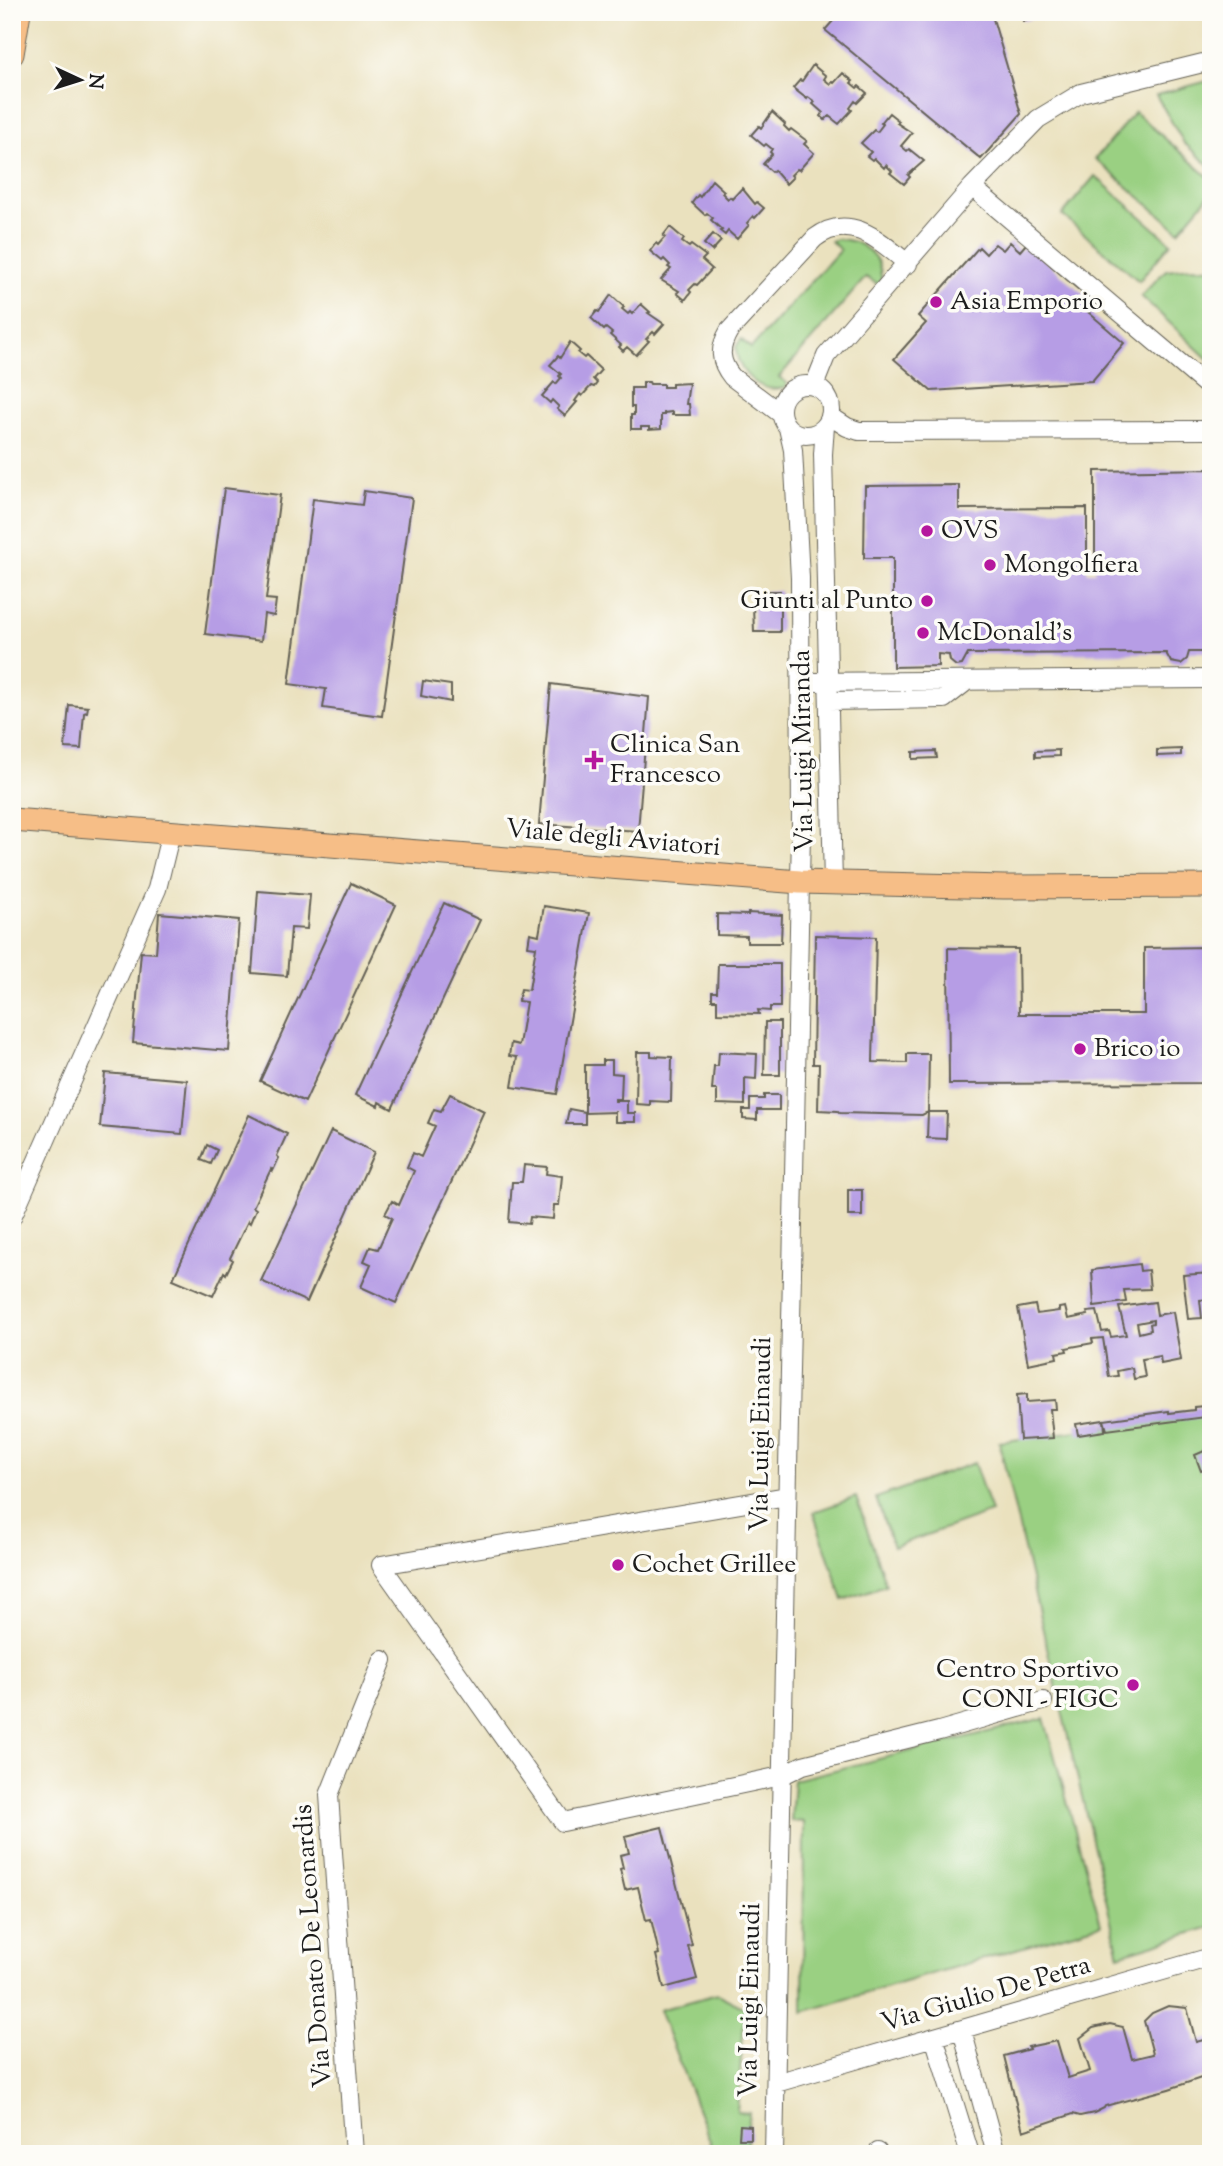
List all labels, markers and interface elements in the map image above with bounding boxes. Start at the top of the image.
north arrow [46,46,116,116]
text: N [80,73,108,90]
place label: Asia Emporio [950,284,1103,321]
marker: Asia Emporio [928,294,944,310]
place label: OVS [941,513,998,550]
marker: OVS [919,523,935,539]
place label: Mongolfiera [1004,547,1139,584]
marker: Mongolfiera [982,557,998,573]
place label: Giunti al Punto [740,583,913,620]
marker: Giunti al Punto [919,593,935,609]
place label: McDonald's [937,615,1072,652]
marker: McDonald's [915,625,931,641]
street label: Via Luigi Miranda [784,649,824,853]
place label: Clinica San Francesco [610,727,740,794]
marker: Clinica San Francesco [584,750,604,770]
street label: Viale degli Aviatori [504,811,722,867]
place label: Brico io [1094,1031,1180,1068]
marker: Brico io [1072,1041,1088,1057]
street label: Via Luigi Einaudi [742,1336,782,1532]
place label: Cochet Grillee [632,1547,796,1584]
marker: Cochet Grillee [610,1557,626,1573]
place label: Centro Sportivo CONI - FIGC [936,1652,1119,1719]
marker: Centro Sportivo CONI - FIGC [1125,1677,1141,1693]
street label: Via Donato De Leonardis [286,1803,342,2089]
street label: Via Luigi Einaudi [731,1902,771,2098]
street label: Via Giulio De Petra [877,1947,1095,2043]

